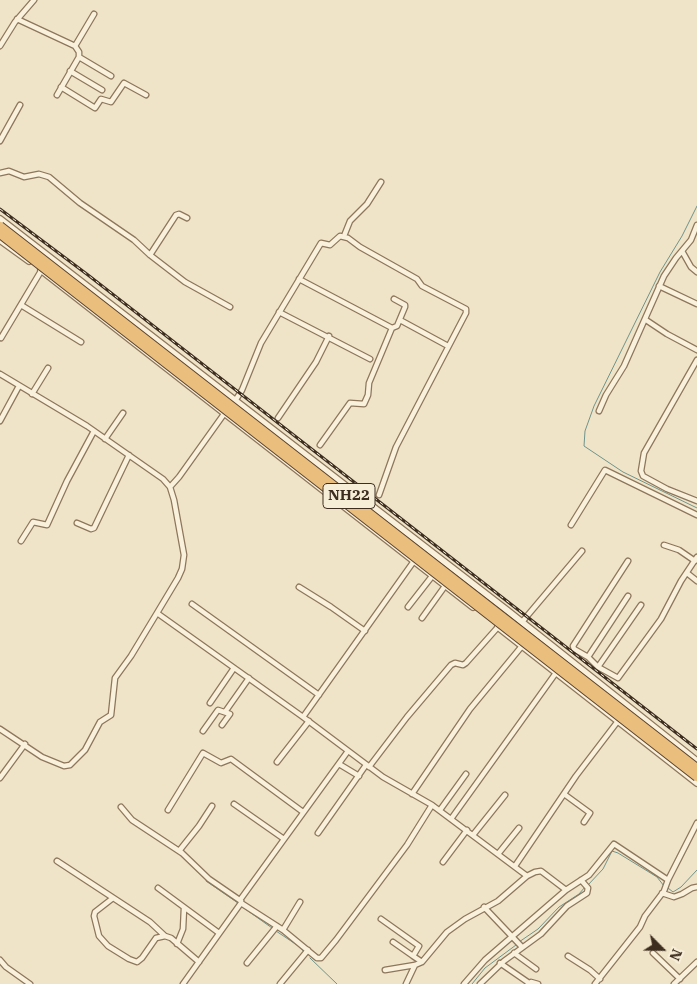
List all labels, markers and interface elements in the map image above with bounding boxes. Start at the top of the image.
road number: NH22 [323,484,375,508]
north arrow [637,924,687,974]
text: N [665,946,686,963]

